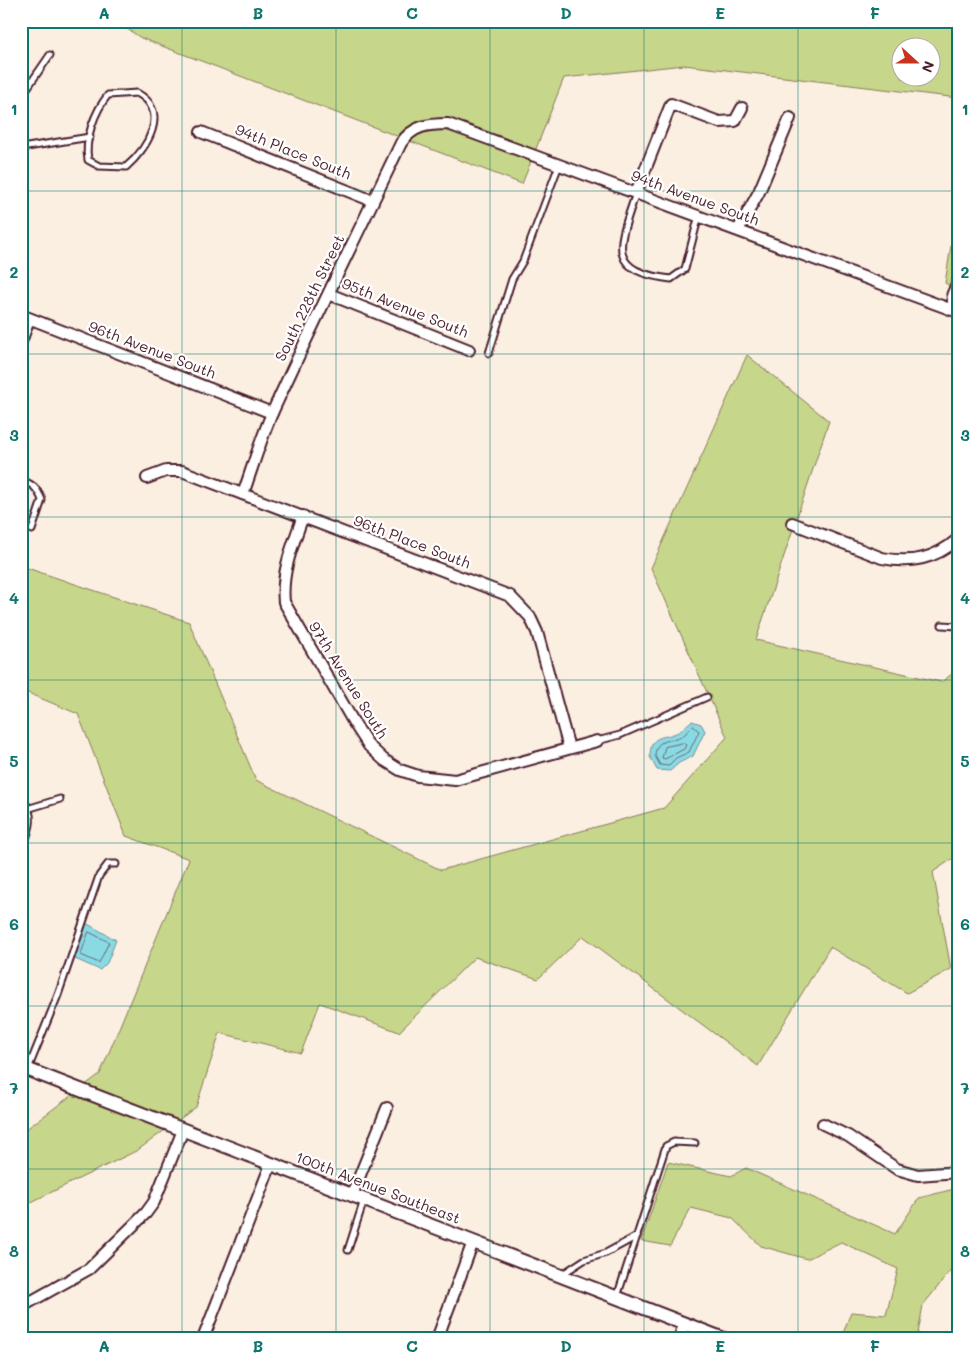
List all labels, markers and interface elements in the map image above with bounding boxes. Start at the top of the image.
text: A [98,2,110,23]
text: B [253,2,263,23]
text: C [406,2,418,23]
text: D [560,2,572,23]
text: E [715,2,725,23]
text: F [870,2,880,23]
north arrow [892,38,942,88]
text: N [918,58,939,75]
text: 1 [10,98,18,119]
text: 1 [961,98,969,119]
street label: 94th Place South [232,119,354,183]
street label: 94th Avenue South [629,165,762,230]
street label: South 228th Street [270,231,349,364]
text: 2 [10,261,19,282]
text: 2 [961,261,970,282]
street label: 95th Avenue South [339,273,472,342]
street label: 96th Avenue South [86,316,219,383]
text: 3 [9,424,19,445]
text: 3 [960,424,970,445]
street label: 96th Place South [351,510,474,573]
text: 4 [9,587,19,608]
text: 4 [960,587,970,608]
street label: 97th Avenue South [305,617,393,742]
text: 5 [9,750,19,771]
text: 5 [960,750,970,771]
text: 6 [9,913,19,934]
text: 6 [960,913,970,934]
text: 7 [10,1077,19,1098]
text: 7 [961,1077,970,1098]
street label: 100th Avenue Southeast [293,1146,464,1228]
text: 8 [9,1240,19,1261]
text: 8 [960,1240,970,1261]
text: A [98,1335,110,1356]
text: B [253,1335,263,1356]
text: C [406,1335,418,1356]
text: D [560,1335,572,1356]
text: E [715,1335,725,1356]
text: F [870,1335,880,1356]

